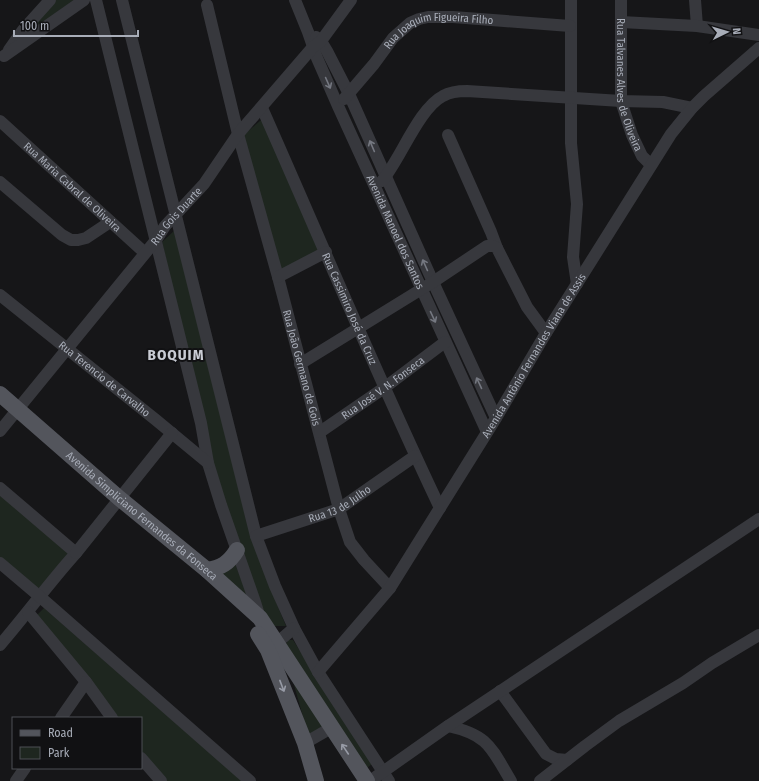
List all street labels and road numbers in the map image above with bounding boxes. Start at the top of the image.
street label: Rua Joaquim Figueira Filho [381,10,494,52]
street label: Rua Talvanes Alves de Oliveira [614,18,645,153]
street label: Rua Maria Cabral de Oliveira [21,140,124,235]
street label: Avenida Manoel dos Santos [363,173,427,292]
street label: Rua Gois Duarte [148,185,205,248]
street label: Rua Cassimiro José da Cruz [319,251,380,367]
street label: Avenida Antônio Fernandes Viana de Assis [479,271,589,440]
street label: Rua João Germano de Gois [280,308,323,428]
street label: Rua Terencio de Carvalho [56,339,153,420]
street label: Rua José V. N. Fonseca [339,354,427,422]
street label: Avenida Simpliciano Fernandes da Fonseca [63,449,220,583]
street label: Rua 13 de Julho [307,483,374,525]

